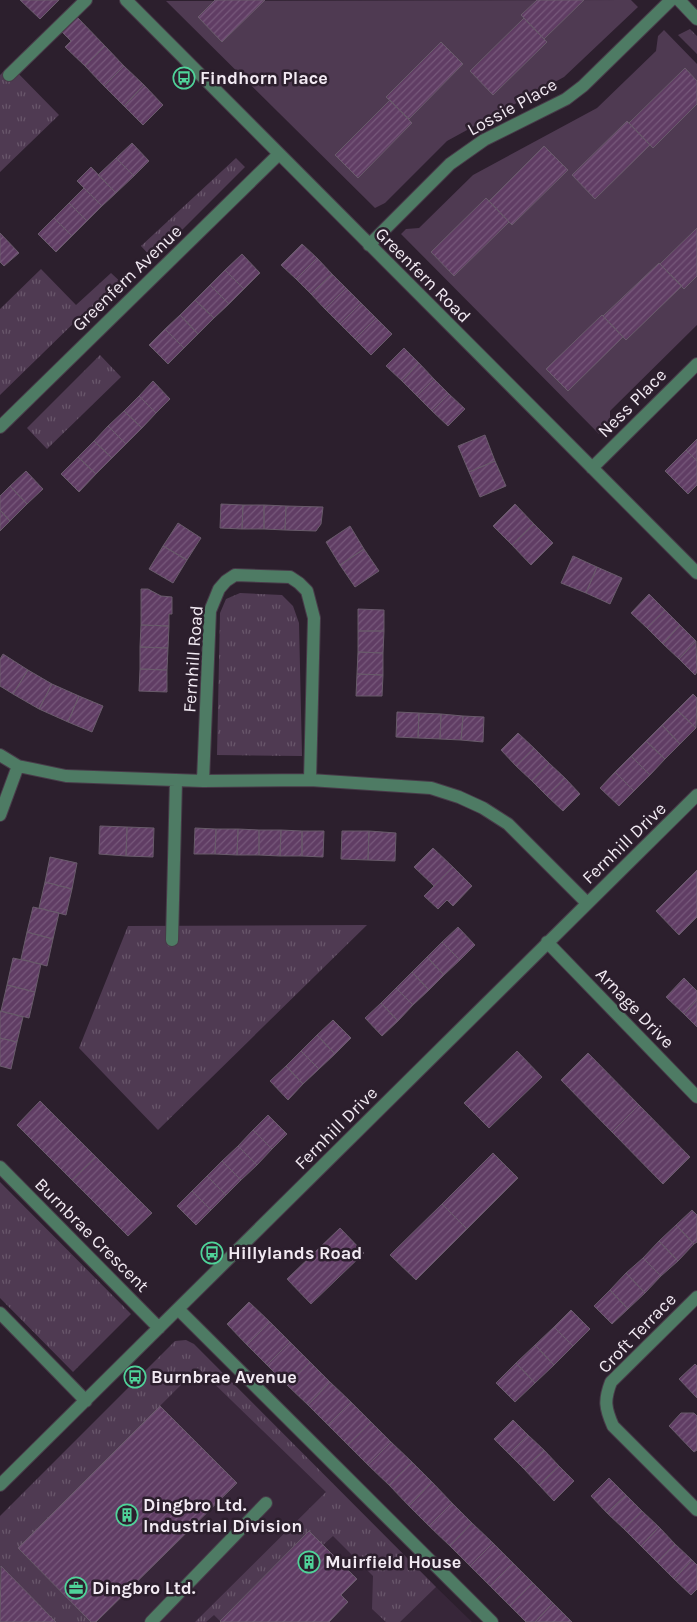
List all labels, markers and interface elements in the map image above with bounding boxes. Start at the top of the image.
bus stop icon: Findhorn Place [172,66,196,90]
place label: Findhorn Place [200,67,328,89]
street label: Lossie Place [463,73,561,141]
street label: Greenfern Avenue [68,220,186,336]
street label: Greenfern Road [371,223,475,327]
street label: Ness Place [593,364,671,442]
street label: Fernhill Road [178,605,208,713]
street label: Fernhill Drive [577,798,671,888]
street label: Arnage Drive [591,963,679,1053]
street label: Fernhill Drive [290,1082,382,1174]
street label: Burnbrae Crescent [30,1173,154,1297]
bus stop icon: Hillylands Road [200,1241,224,1265]
place label: Hillylands Road [228,1242,362,1264]
street label: Croft Terrace [593,1288,681,1378]
bus stop icon: Burnbrae Avenue [123,1365,147,1389]
place label: Burnbrae Avenue [151,1366,297,1388]
place label: Dingbro Ltd. Industrial Division [143,1494,302,1537]
building icon: Dingbro Ltd. Industrial Division [115,1503,139,1527]
building icon: Muirfield House [297,1550,321,1574]
place label: Muirfield House [325,1551,461,1573]
office icon: Dingbro Ltd. [64,1576,88,1600]
place label: Dingbro Ltd. [92,1577,196,1599]

